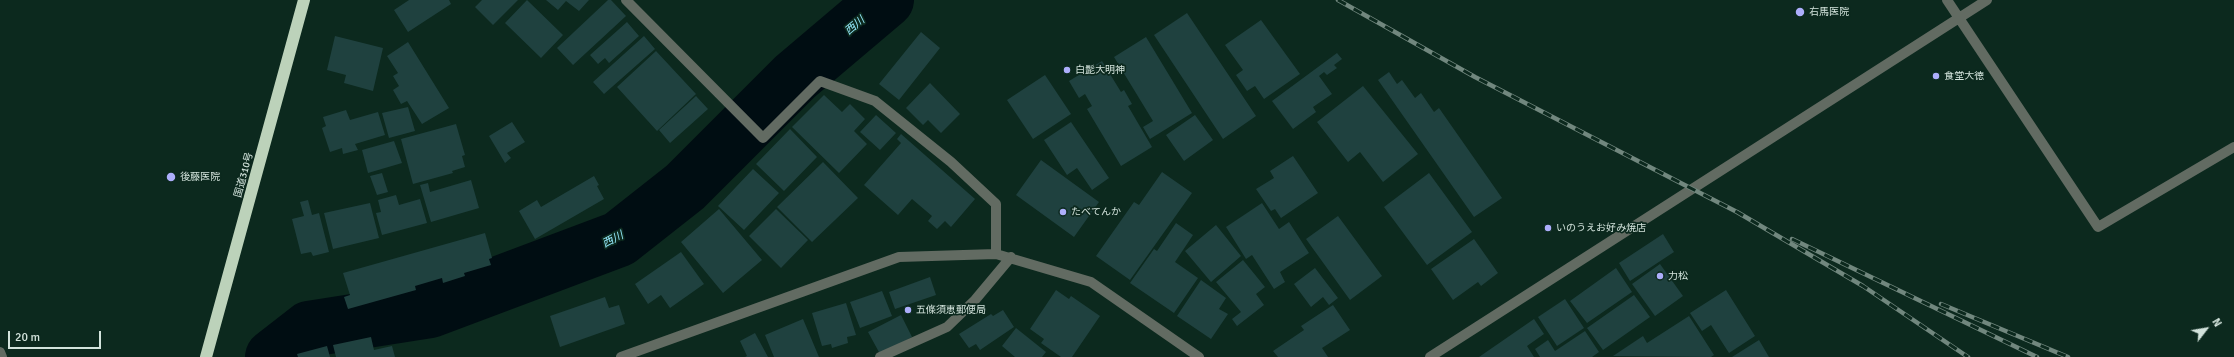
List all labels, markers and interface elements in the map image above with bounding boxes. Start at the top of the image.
marker: 右馬医院 [1794,6,1806,18]
place label: 右馬医院 [1809,6,1849,18]
water label: 西川 [842,14,868,38]
place label: 白髭大明神 [1075,64,1125,76]
marker: 白髭大明神 [1062,65,1072,75]
place label: 食堂大徳 [1944,70,1984,82]
marker: 食堂大徳 [1931,71,1941,81]
street label: 国道310号 [232,151,256,199]
marker: 後藤医院 [165,171,177,183]
place label: 後藤医院 [180,171,220,183]
place label: たべてんか [1071,206,1121,218]
marker: たべてんか [1058,207,1068,217]
place label: いのうえお好み焼店 [1556,222,1646,234]
marker: いのうえお好み焼店 [1543,223,1553,233]
water label: 西川 [600,229,626,251]
place label: 力松 [1668,270,1688,282]
marker: 力松 [1655,271,1665,281]
place label: 五條須恵郵便局 [916,304,986,316]
marker: 五條須恵郵便局 [903,305,913,315]
north arrow [2186,309,2226,349]
text: N [2209,316,2224,329]
scale bar [10,323,103,349]
text: 20 m [15,330,40,345]

